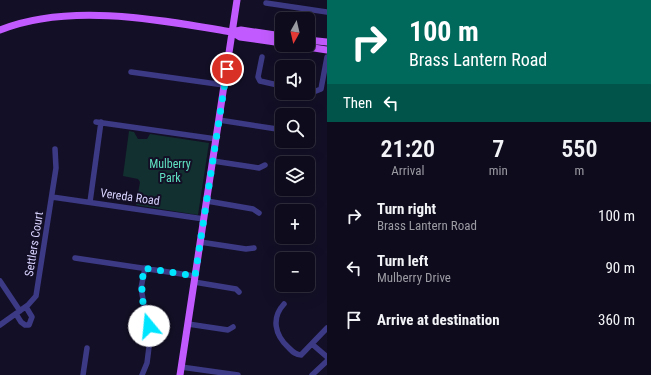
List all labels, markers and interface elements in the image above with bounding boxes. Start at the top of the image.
north arrow [275,12,315,52]
map controls [275,12,315,292]
text: 100 m [409,15,479,48]
icon: right [343,16,395,68]
text: Brass Lantern Road [409,49,547,70]
pin [210,52,244,86]
icon: arrive [216,58,238,80]
button: sound [275,60,315,100]
icon: left [380,92,402,114]
text: Then [343,94,372,112]
button: search [275,108,315,148]
text: 21:20 [381,135,435,163]
text: 7 [492,135,504,163]
text: 550 [561,135,597,163]
button: layers [275,156,315,196]
park label: Mulberry Park [149,157,191,185]
text: Arrival [391,163,424,178]
text: min [489,163,508,178]
text: m [574,163,584,178]
street label: Vereda Road [99,186,161,208]
text: Turn right [377,200,436,218]
button: + [275,204,315,244]
icon: right [343,205,365,227]
text: 100 m [598,207,635,225]
street label: Settlers Court [22,210,46,277]
text: Brass Lantern Road [377,218,477,233]
button: − [275,252,315,292]
text: Turn left [377,252,428,270]
icon: left [343,257,365,279]
text: 90 m [605,259,635,277]
text: Mulberry Drive [377,270,451,285]
position arrow [128,305,170,347]
icon: arrive [343,309,365,331]
text: Arrive at destination [377,311,500,329]
text: 360 m [598,311,635,329]

